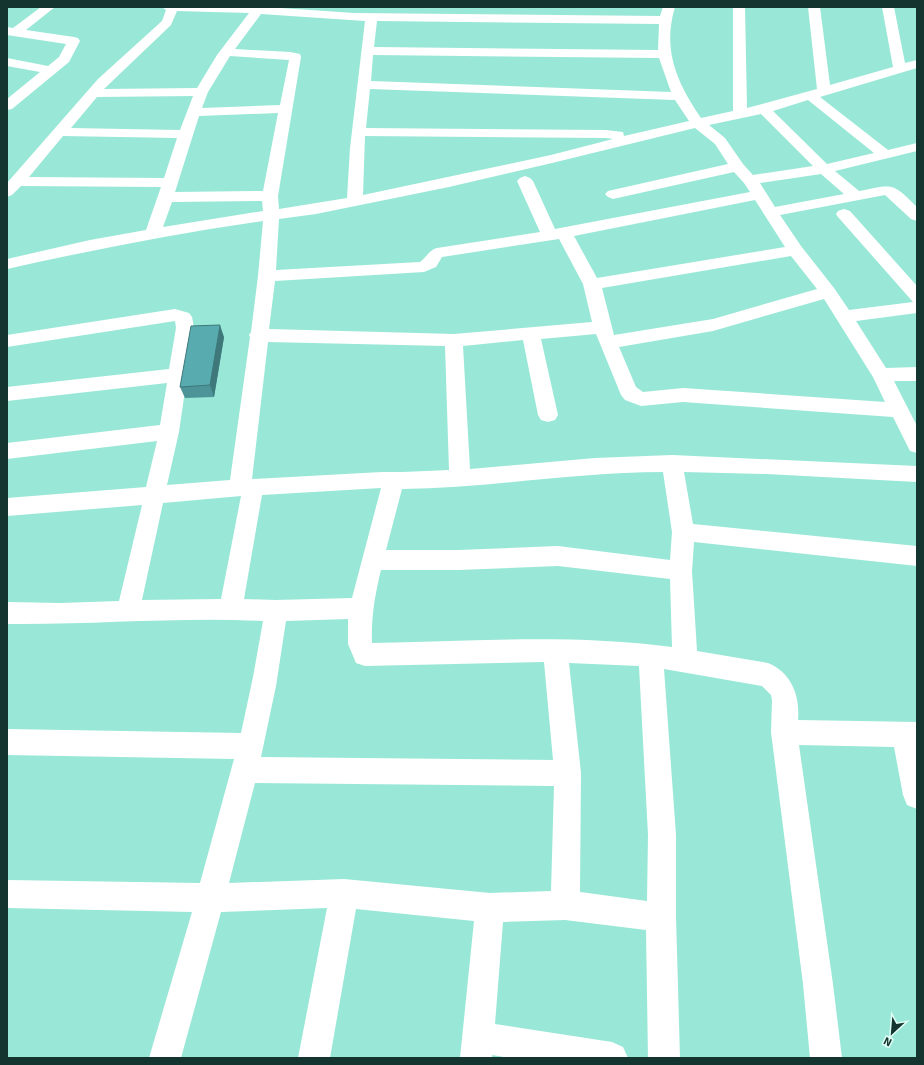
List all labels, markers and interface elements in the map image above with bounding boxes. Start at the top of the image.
north arrow [872,1013,912,1053]
text: N [882,1034,894,1049]

